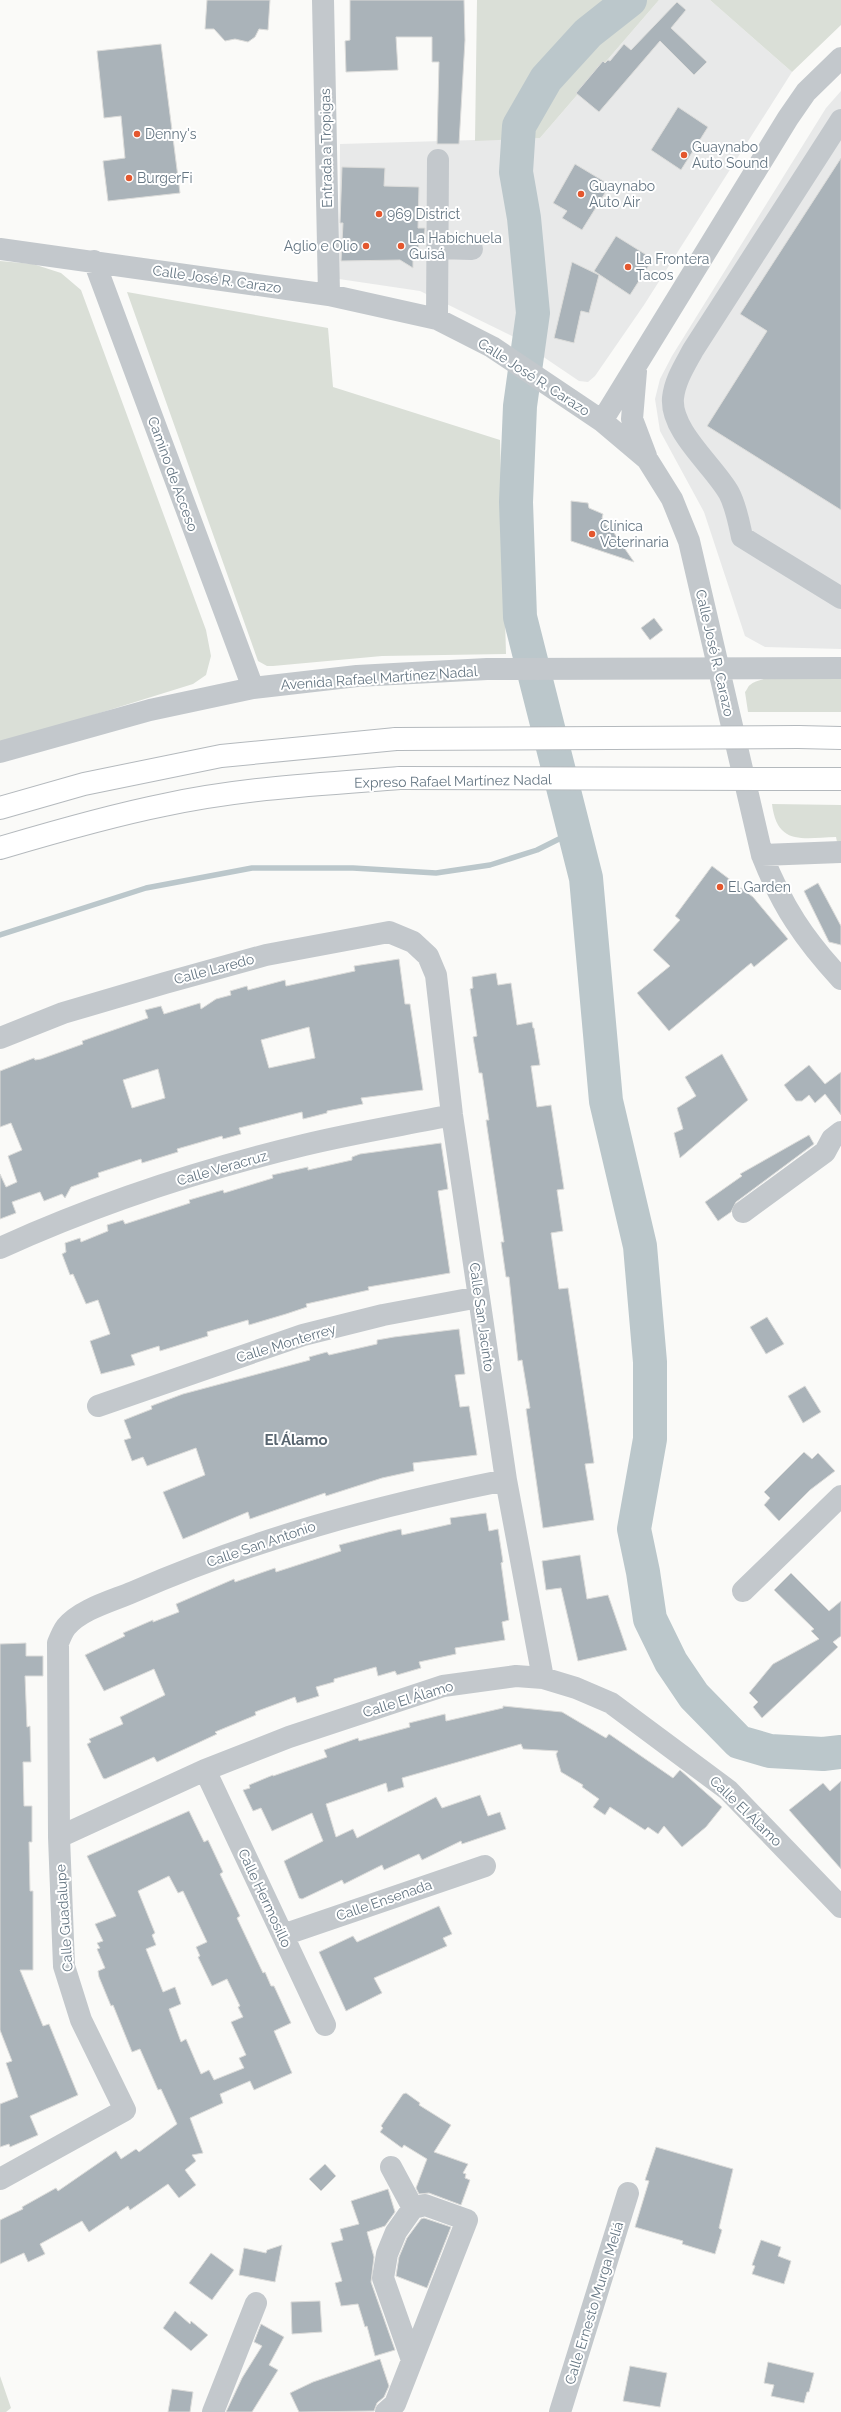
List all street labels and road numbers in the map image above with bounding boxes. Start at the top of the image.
street label: Entrada a Tropigas [317,88,335,208]
street label: Calle José R. Carazo [152,262,282,296]
street label: Calle José R. Carazo [475,335,593,419]
street label: Camino de Acceso [145,414,201,534]
street label: Calle José R. Carazo [693,588,737,718]
street label: Avenida Rafael Martínez Nadal [280,663,478,693]
street label: Expreso Rafael Martínez Nadal [354,771,552,791]
street label: Calle Laredo [172,951,256,987]
street label: Calle Veracruz [175,1147,269,1189]
street label: Calle San Jacinto [466,1261,498,1373]
street label: Calle Monterrey [234,1320,338,1366]
street label: Calle San Antonio [204,1518,318,1570]
street label: Calle El Álamo [361,1677,455,1720]
street label: Calle El Álamo [707,1772,786,1849]
street label: Calle Hermosillo [235,1846,295,1950]
street label: Calle Guadalupe [52,1864,76,1972]
street label: Calle Ensenada [334,1876,434,1924]
street label: Calle Ernesto Murga Meliá [562,2220,626,2386]

